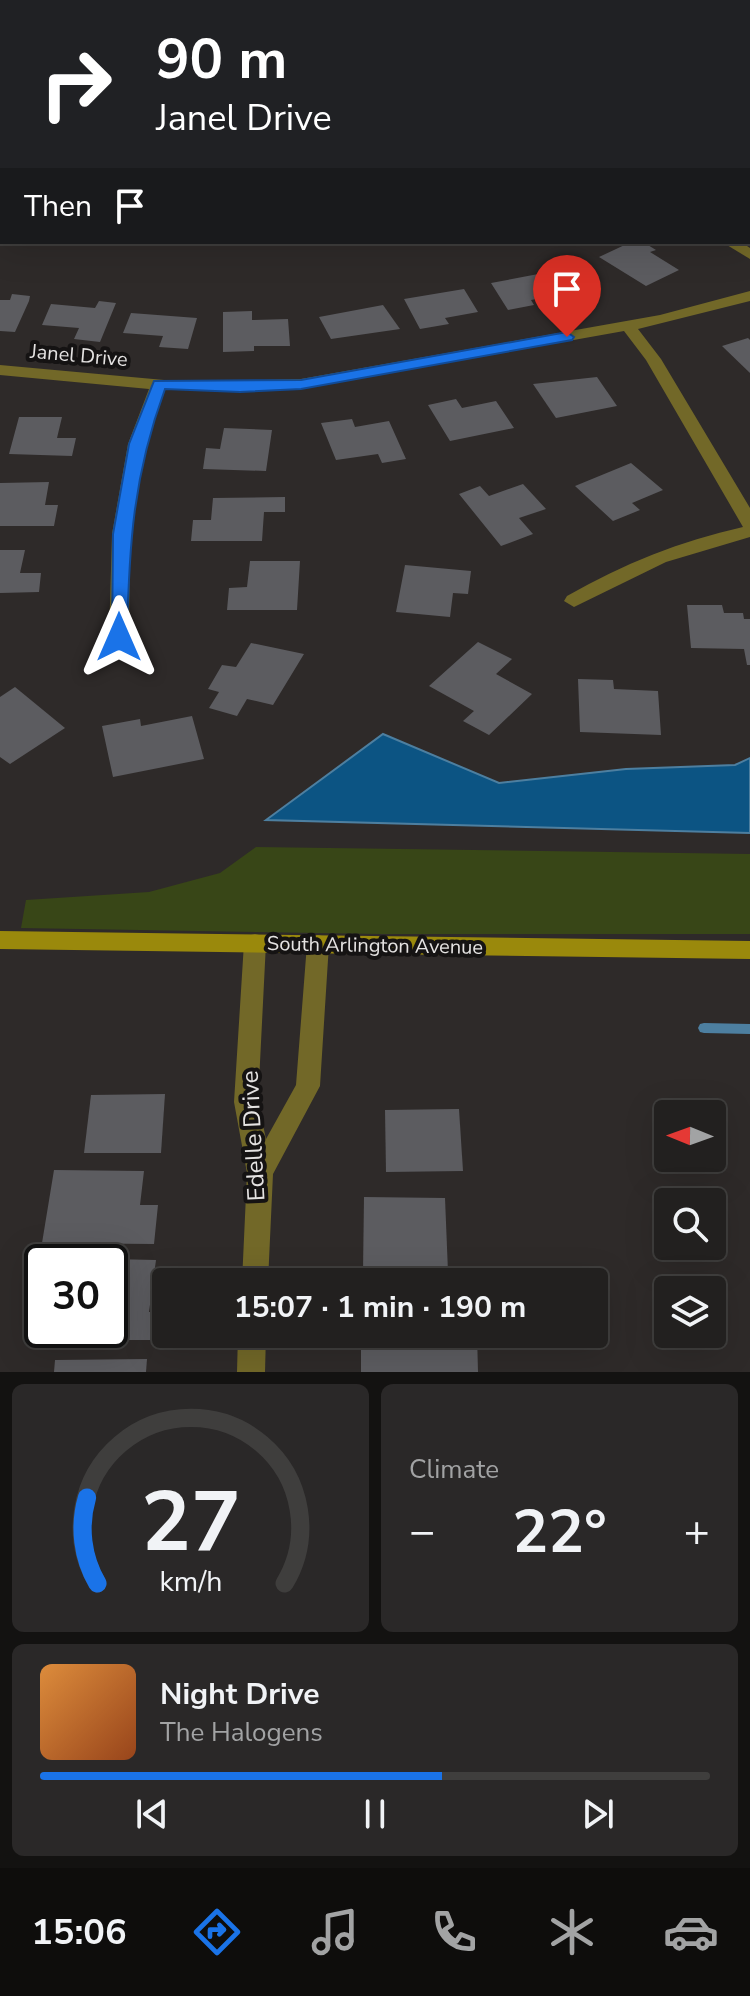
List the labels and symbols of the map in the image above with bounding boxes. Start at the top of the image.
pin [533,255,601,337]
street label: Janel Drive [28,338,129,373]
position arrow [77,595,161,679]
street label: South Arlington Avenue [267,930,483,961]
street label: Edelle Drive [234,1070,272,1202]
north arrow [654,1100,726,1172]
speed limit sign: 30 [24,1244,128,1348]

